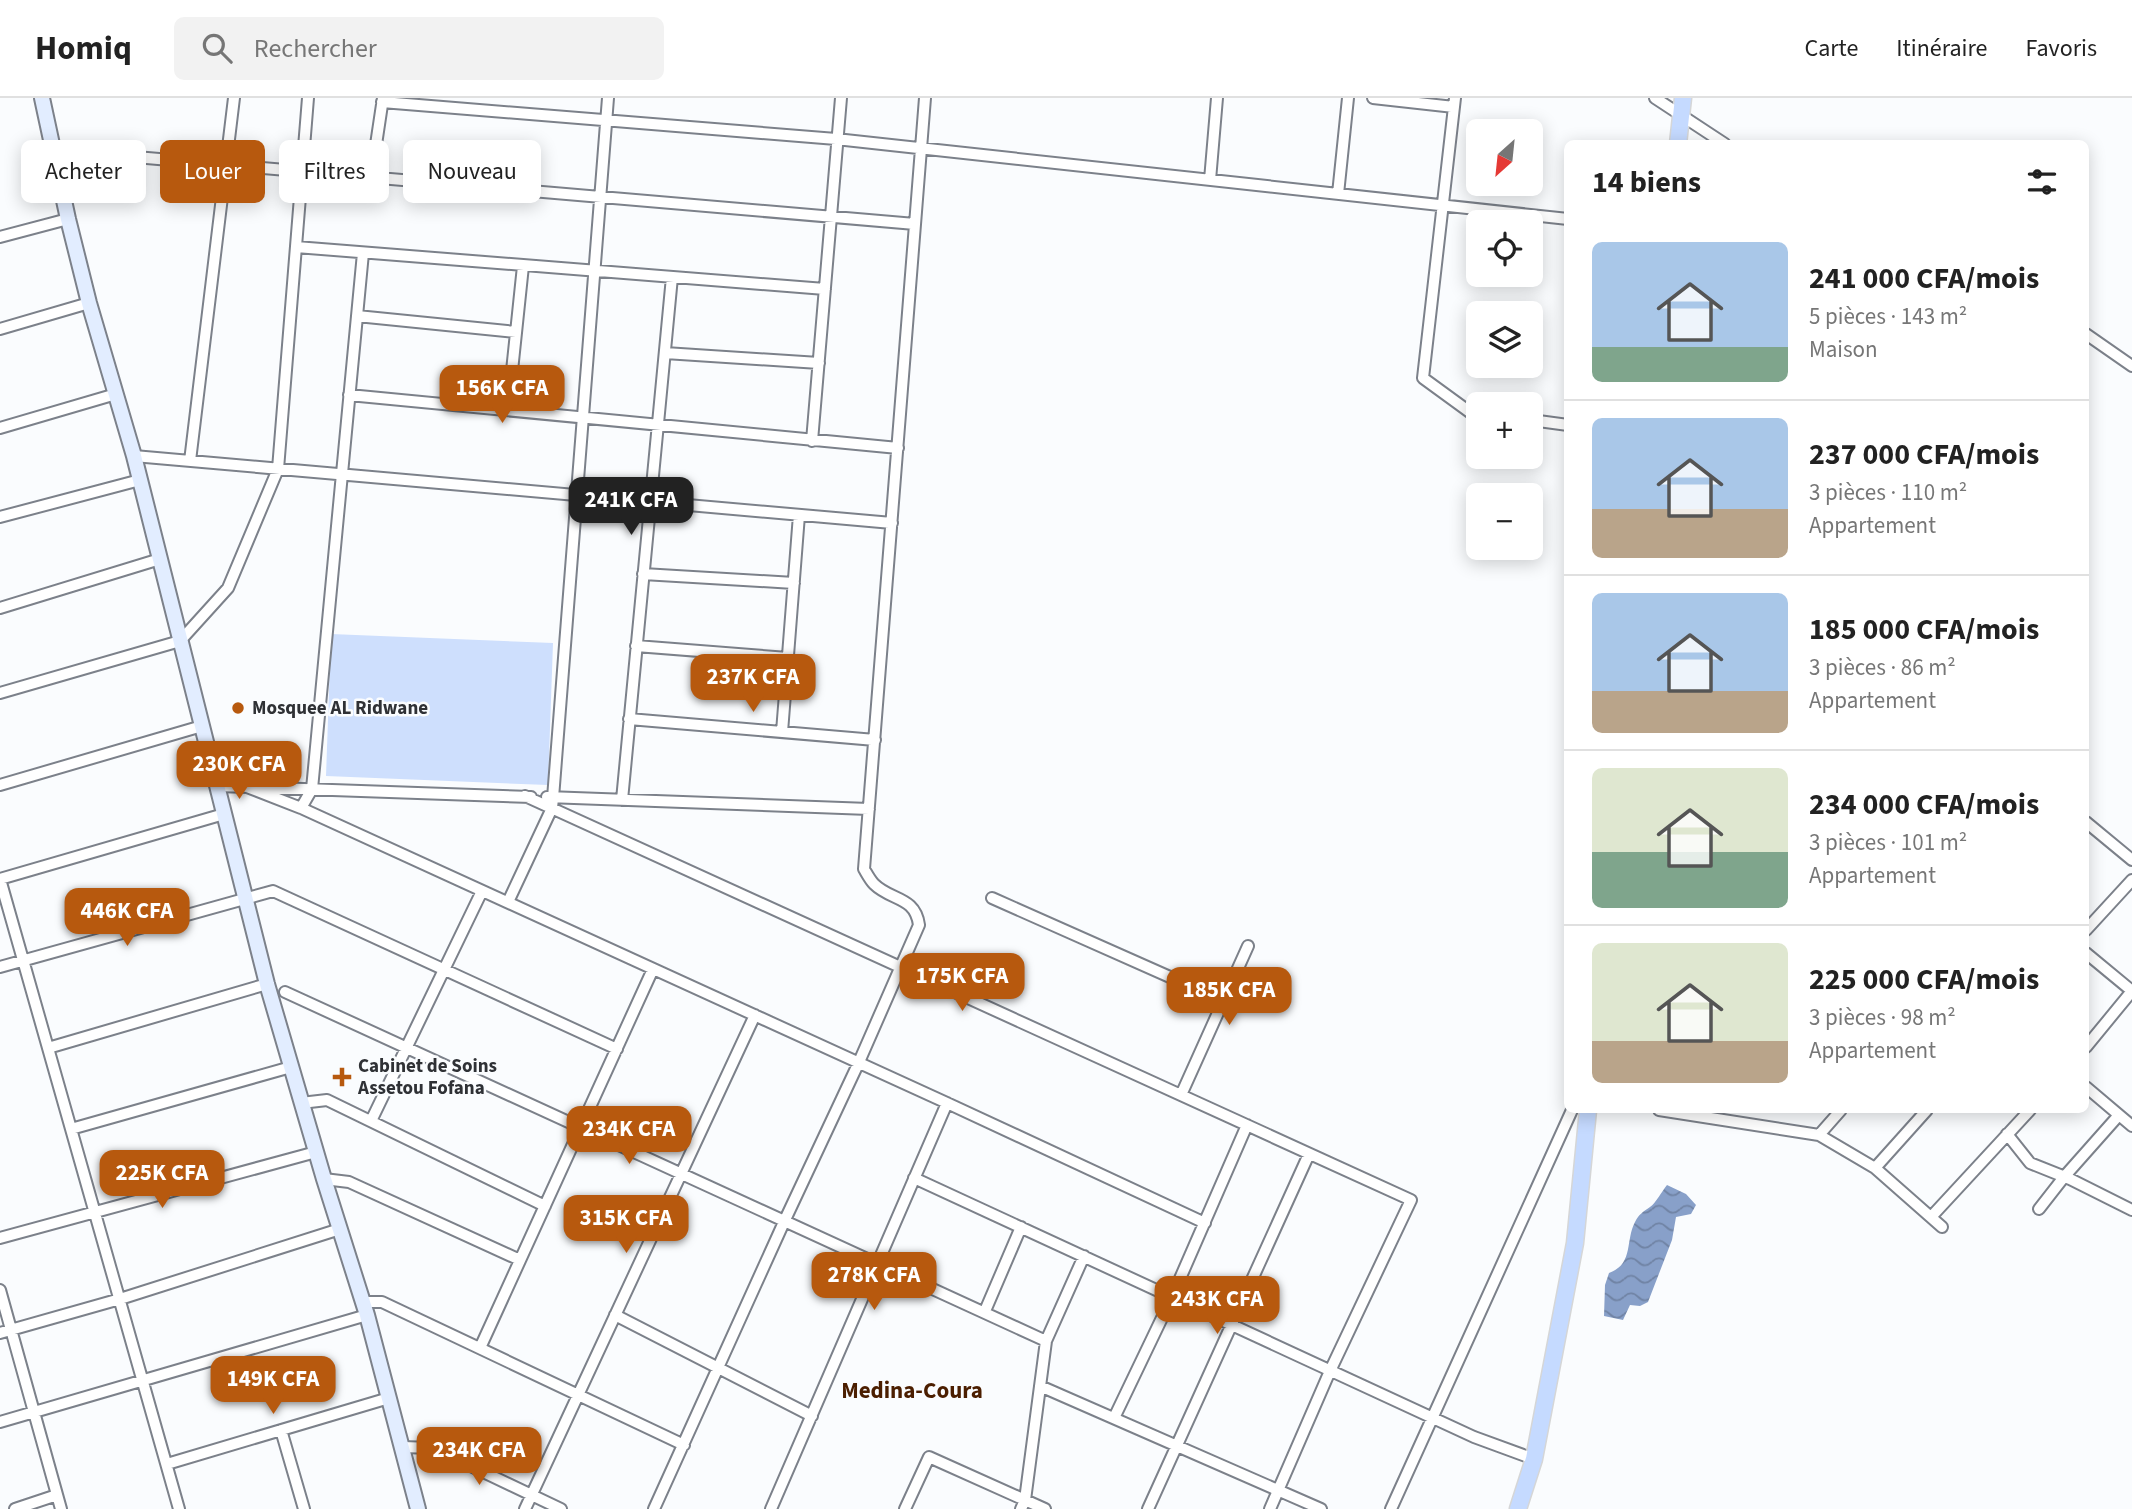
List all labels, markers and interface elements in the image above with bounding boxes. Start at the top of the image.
search box [174,17,664,80]
text: Homiq [35,25,132,72]
icon: search [198,29,236,67]
text: Rechercher [254,30,377,67]
text: Carte [1804,31,1858,66]
text: Itinéraire [1896,31,1987,66]
text: Favoris [2025,31,2097,66]
north arrow [1466,119,1544,196]
map controls [1466,119,1543,560]
chip: Acheter [21,140,146,203]
chip: Louer [160,140,265,203]
chip: Filtres [279,140,389,203]
chip: Nouveau [403,140,541,203]
text: 14 biens [1592,161,1701,204]
icon: filters [2023,163,2061,201]
button: locate [1466,210,1543,287]
text: 241 000 CFA/mois [1809,257,2039,300]
icon: home [1648,270,1732,354]
text: 5 pièces · 143 m² [1809,300,1967,333]
button: layers [1466,301,1543,378]
text: Maison [1809,333,1878,366]
pin: 156K CFA [430,366,574,425]
text: 156K CFA [456,371,548,404]
button: + [1466,392,1543,469]
text: 237 000 CFA/mois [1809,433,2039,476]
icon: home [1648,446,1732,530]
text: 3 pièces · 110 m² [1809,476,1967,509]
pin: 241K CFA [559,478,703,537]
text: 241K CFA [585,483,677,516]
button: − [1466,483,1543,560]
text: Appartement [1809,509,1936,542]
text: 185 000 CFA/mois [1809,608,2039,651]
icon: home [1648,621,1732,705]
text: 3 pièces · 86 m² [1809,651,1956,684]
pin: 237K CFA [681,654,825,714]
text: 237K CFA [707,660,799,693]
text: Appartement [1809,684,1936,717]
place label: Mosquee AL Ridwane [252,695,428,722]
marker: Mosquee AL Ridwane [230,700,246,716]
pin: 230K CFA [167,742,311,801]
text: 230K CFA [193,747,285,780]
text: 234 000 CFA/mois [1809,783,2039,826]
icon: home [1648,796,1732,880]
text: 3 pièces · 101 m² [1809,826,1967,859]
text: Appartement [1809,859,1936,892]
pin: 446K CFA [55,888,199,948]
text: 446K CFA [81,894,173,927]
pin: 175K CFA [890,954,1034,1013]
text: 225 000 CFA/mois [1809,958,2039,1001]
text: 175K CFA [916,959,1008,992]
pin: 185K CFA [1157,968,1301,1027]
icon: home [1648,971,1732,1055]
text: 185K CFA [1183,973,1275,1006]
text: 3 pièces · 98 m² [1809,1001,1956,1034]
text: Appartement [1809,1034,1936,1067]
place label: Cabinet de Soins Assetou Fofana [357,1053,497,1102]
marker: Cabinet de Soins Assetou Fofana [332,1067,352,1087]
pin: 234K CFA [557,1107,701,1166]
text: 234K CFA [583,1112,675,1145]
pin: 225K CFA [90,1150,234,1210]
text: 225K CFA [116,1156,208,1189]
pin: 315K CFA [554,1196,698,1255]
text: 315K CFA [580,1201,672,1234]
pin: 278K CFA [802,1252,946,1312]
text: 278K CFA [828,1258,920,1291]
pin: 243K CFA [1145,1276,1289,1336]
text: 243K CFA [1171,1282,1263,1315]
pin: 149K CFA [201,1356,345,1416]
text: 149K CFA [227,1362,319,1395]
district label: Medina-Coura [841,1374,983,1407]
pin: 234K CFA [407,1428,551,1487]
text: 234K CFA [433,1433,525,1466]

